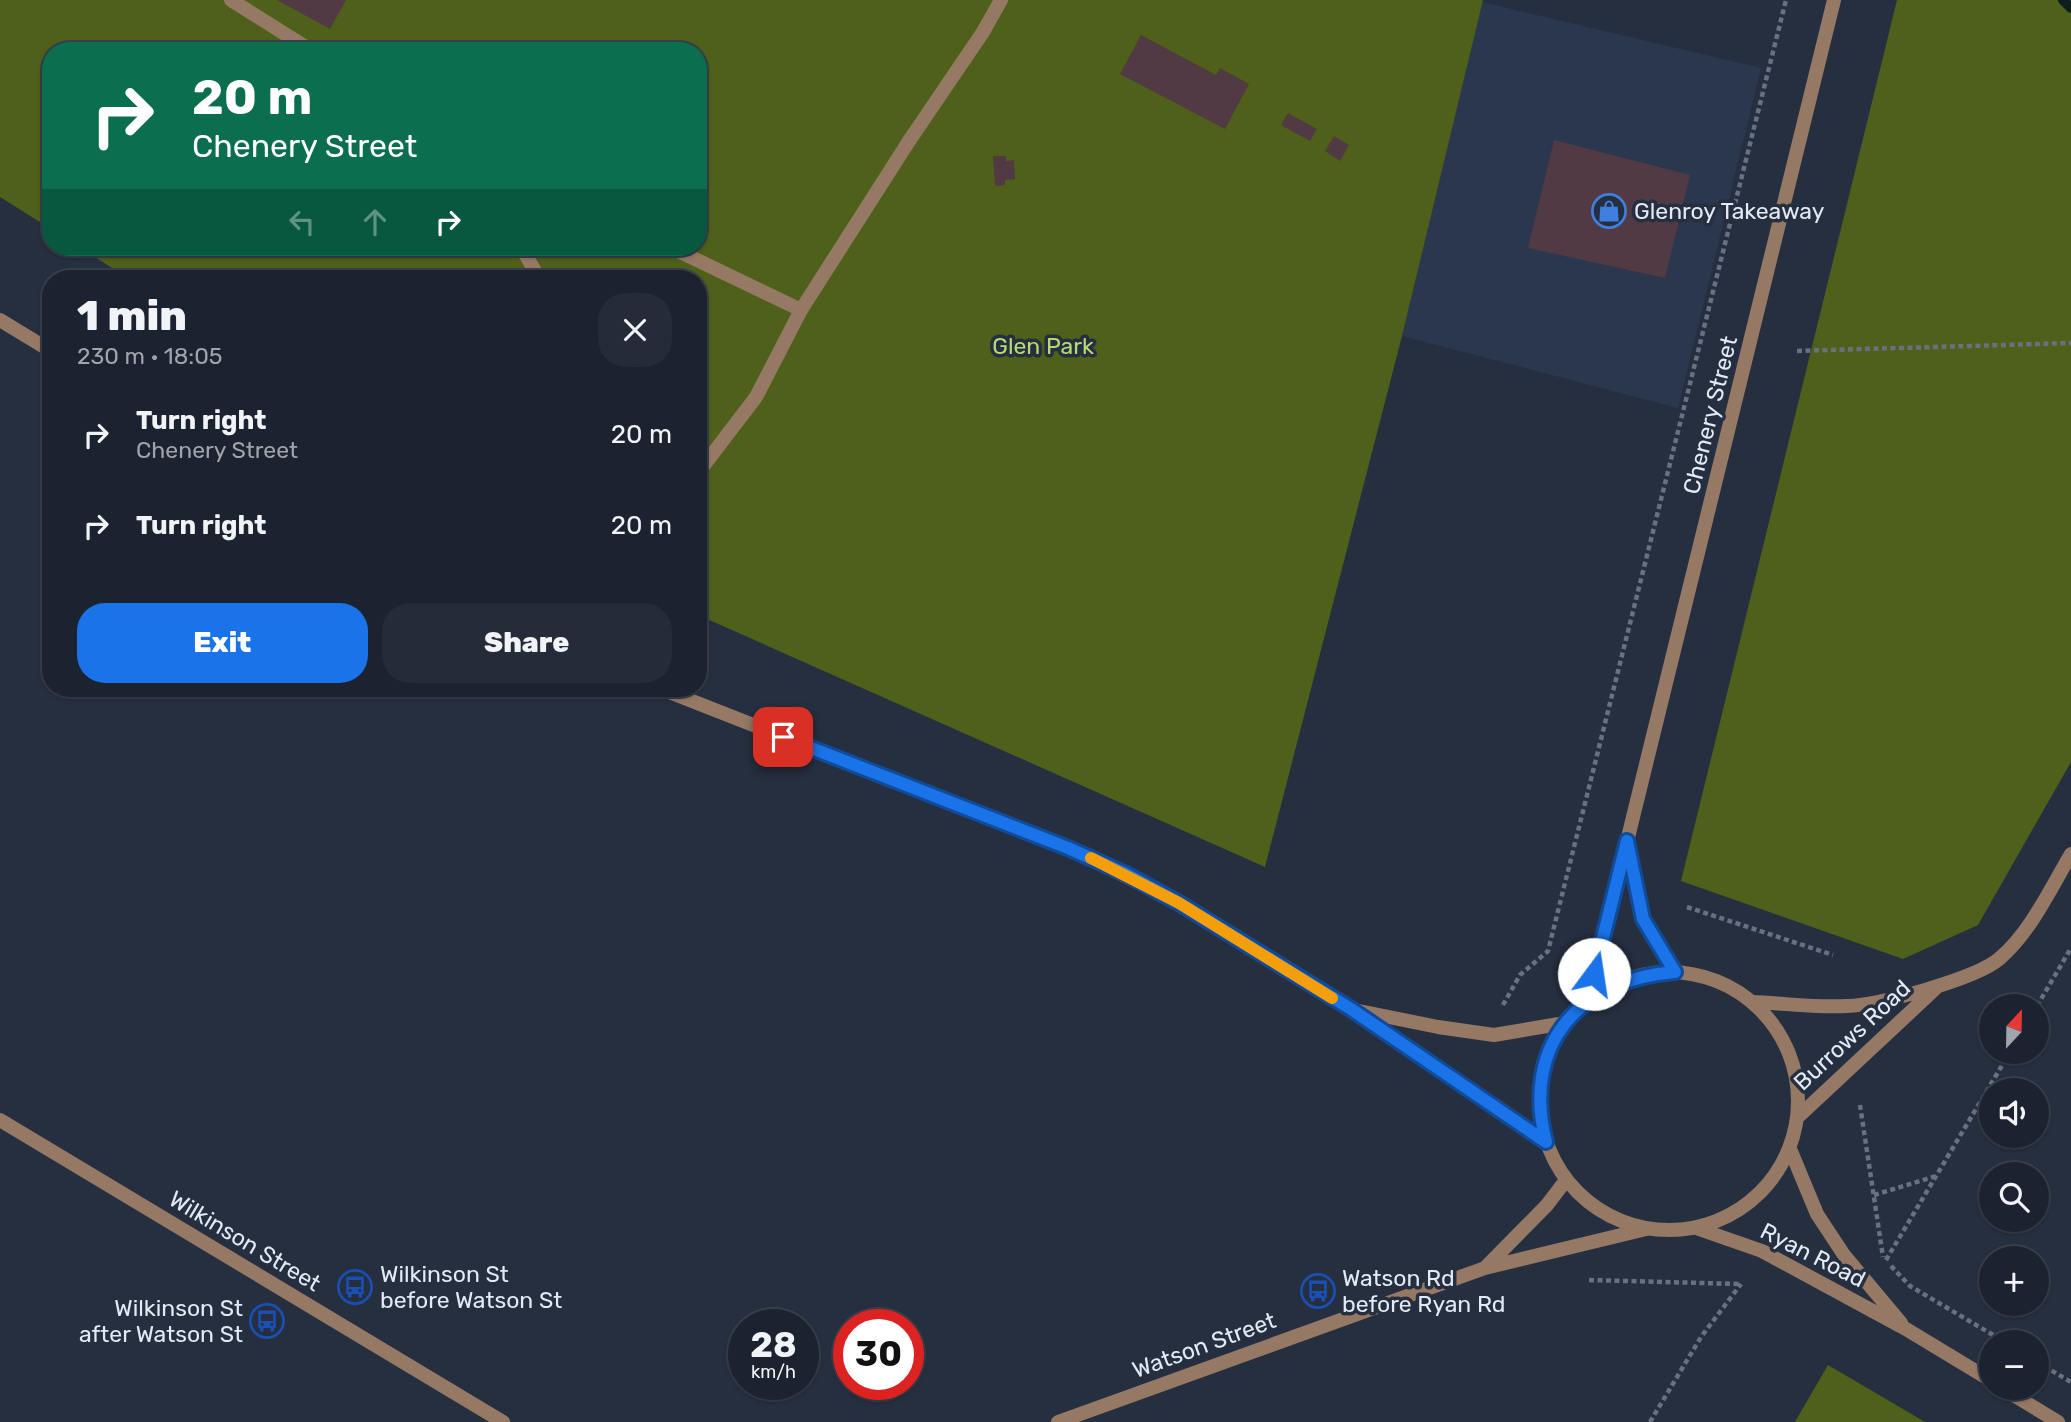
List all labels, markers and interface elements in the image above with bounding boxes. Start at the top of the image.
text: 20 m [192,68,313,126]
icon: right [77,70,168,161]
text: Chenery Street [192,127,417,165]
shop icon: Glenroy Takeaway [1590,192,1628,230]
place label: Glenroy Takeaway [1634,197,1825,225]
icon: left [283,203,321,241]
icon: ahead [356,203,394,241]
icon: right [429,203,467,241]
text: 1 min [77,291,187,341]
button: close [598,293,672,367]
park label: Glen Park [992,332,1094,360]
street label: Chenery Street [1677,333,1743,497]
text: 230 m · 18:05 [77,342,223,370]
text: Turn right [136,405,266,436]
icon: right [77,416,115,454]
text: 20 m [611,419,672,450]
text: Chenery Street [136,436,298,464]
icon: right [77,507,115,545]
text: Turn right [136,510,266,541]
text: 20 m [611,510,672,541]
button: Exit [77,603,368,683]
button: Share [382,603,672,683]
pin [753,707,813,767]
icon: arrive [764,718,802,756]
position arrow [1557,937,1631,1011]
street label: Burrows Road [1788,974,1916,1096]
north arrow [1979,994,2049,1064]
map controls [1979,994,2049,1400]
button: sound [1979,1078,2049,1148]
button: search [1979,1162,2049,1232]
street label: Wilkinson Street [164,1185,326,1297]
street label: Ryan Road [1756,1217,1870,1293]
button: + [1979,1246,2049,1316]
place label: Wilkinson St before Watson St [380,1260,562,1314]
place label: Watson Rd before Ryan Rd [1342,1264,1506,1318]
bus stop icon: Wilkinson St before Watson St [336,1268,374,1306]
bus stop icon: Watson Rd before Ryan Rd [1299,1272,1337,1310]
place label: Wilkinson St after Watson St [79,1294,243,1348]
bus stop icon: Wilkinson St after Watson St [248,1302,286,1340]
street label: Watson Street [1128,1306,1280,1384]
speed limit sign: 30 [833,1309,924,1400]
text: 28 [750,1324,797,1366]
button: − [1979,1330,2049,1400]
text: km/h [751,1361,796,1383]

